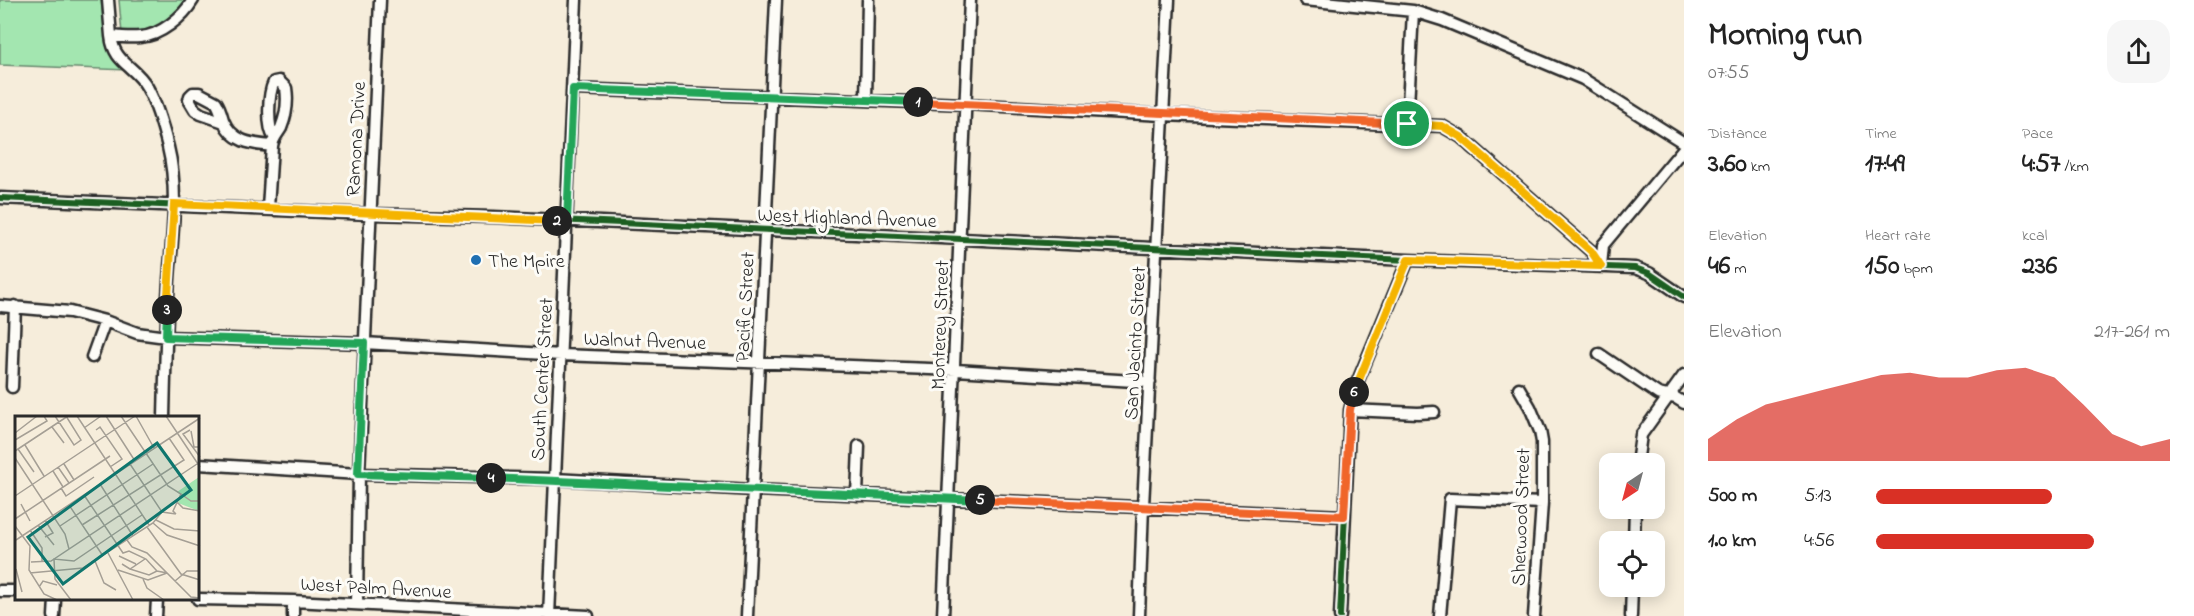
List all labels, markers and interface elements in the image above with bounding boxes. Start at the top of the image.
text: Morning run [1708,12,1862,60]
button: share [2107,20,2170,83]
text: 07:55 [1708,59,1749,88]
street label: Ramona Drive [340,81,375,197]
pin: 1 [903,87,933,117]
text: 1 [915,90,921,114]
pin [1381,98,1432,149]
icon: arrive [1390,107,1423,140]
text: Distance [1708,122,1767,146]
text: Time [1865,122,1897,146]
text: Pace [2022,122,2053,146]
text: 3.60 [1708,146,1747,184]
text: 17:49 [1865,146,1905,184]
text: 4:57 [2022,146,2061,184]
text: km [1747,155,1770,179]
text: /km [2061,155,2089,179]
street label: West Highland Avenue [757,202,937,238]
pin: 2 [542,206,572,236]
text: 2 [553,209,561,233]
text: Elevation [1708,224,1767,248]
text: Heart rate [1865,224,1931,248]
text: kcal [2022,224,2047,248]
place label: The Mpire [488,248,565,277]
text: 46 [1708,248,1730,286]
text: 150 [1865,248,1899,286]
text: 236 [2022,248,2057,286]
street label: Pacific Street [729,251,764,363]
marker: The Mpire [469,253,483,267]
text: m [1730,257,1747,281]
text: bpm [1899,257,1933,281]
street label: Monterey Street [925,259,958,390]
street label: San Jacinto Street [1118,265,1155,421]
pin: 3 [152,295,182,325]
street label: South Center Street [525,297,562,461]
text: 3 [164,298,170,322]
text: Elevation [1708,318,1782,347]
text: 217–261 m [2094,318,2170,347]
street label: Walnut Avenue [583,326,707,359]
pin: 6 [1339,377,1369,407]
text: 6 [1350,380,1358,404]
inset map [15,416,200,601]
street label: Sherwood Street [1506,447,1539,586]
north arrow [1599,453,1665,519]
map controls [1599,453,1665,597]
pin: 4 [476,463,506,493]
text: 4 [488,466,494,490]
text: 500 m [1708,482,1757,511]
text: 5:13 [1804,482,1832,511]
pin: 5 [965,485,995,515]
text: 5 [975,488,985,512]
text: 1.0 km [1708,527,1756,556]
text: 4:56 [1804,527,1834,556]
button: locate [1599,531,1665,597]
street label: West Palm Avenue [300,571,452,608]

